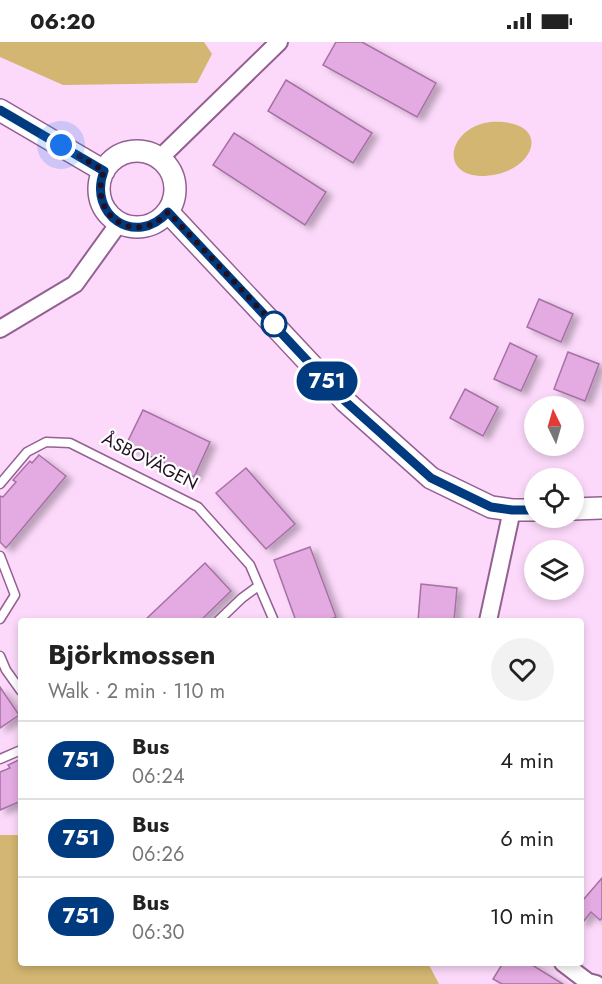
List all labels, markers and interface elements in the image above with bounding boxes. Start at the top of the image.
text: 06:20 [30,5,95,37]
your location [46,130,76,160]
unlabelled marker [261,311,287,337]
line badge: 751 [292,362,362,400]
text: 751 [309,366,345,396]
north arrow [524,396,584,456]
map controls [524,396,584,600]
street label: ÅSBOVÄGEN [97,426,203,496]
button: locate [524,468,584,528]
button: layers [524,540,584,600]
text: Björkmossen [48,634,216,675]
button: heart [491,638,554,701]
text: Walk · 2 min · 110 m [48,677,225,706]
text: Bus [132,730,169,762]
text: 4 min [500,744,554,776]
text: 751 [63,745,99,775]
text: 06:24 [132,762,185,791]
text: Bus [132,808,169,840]
text: 6 min [500,822,554,854]
text: 751 [63,823,99,853]
text: 06:26 [132,840,184,869]
text: Bus [132,886,169,918]
text: 10 min [490,900,554,932]
text: 751 [63,901,99,931]
text: 06:30 [132,918,184,947]

